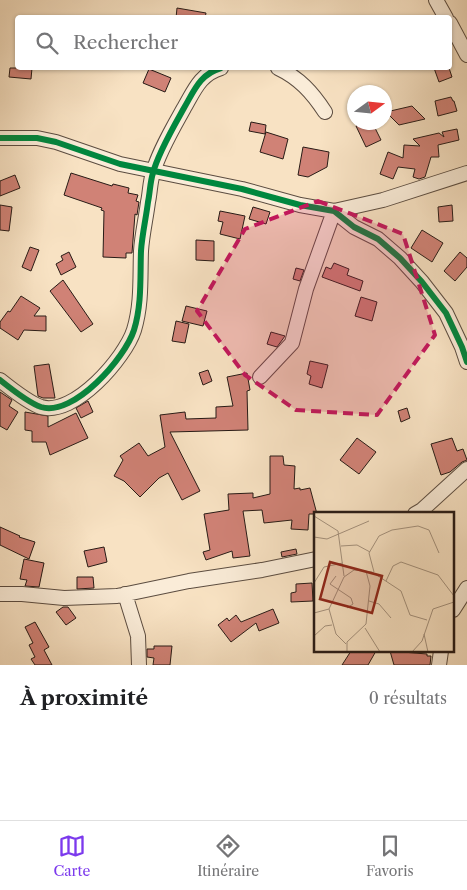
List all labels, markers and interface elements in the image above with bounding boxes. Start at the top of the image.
search box [15,15,452,70]
icon: search [33,29,61,57]
text: Rechercher [73,31,178,54]
north arrow [347,85,392,130]
inset map [314,512,454,652]
text: À proximité [20,685,148,710]
text: 0 résultats [369,688,447,708]
tab: Carte [53,832,90,880]
tab: Itinéraire [197,832,259,880]
tab: Favoris [366,832,414,880]

